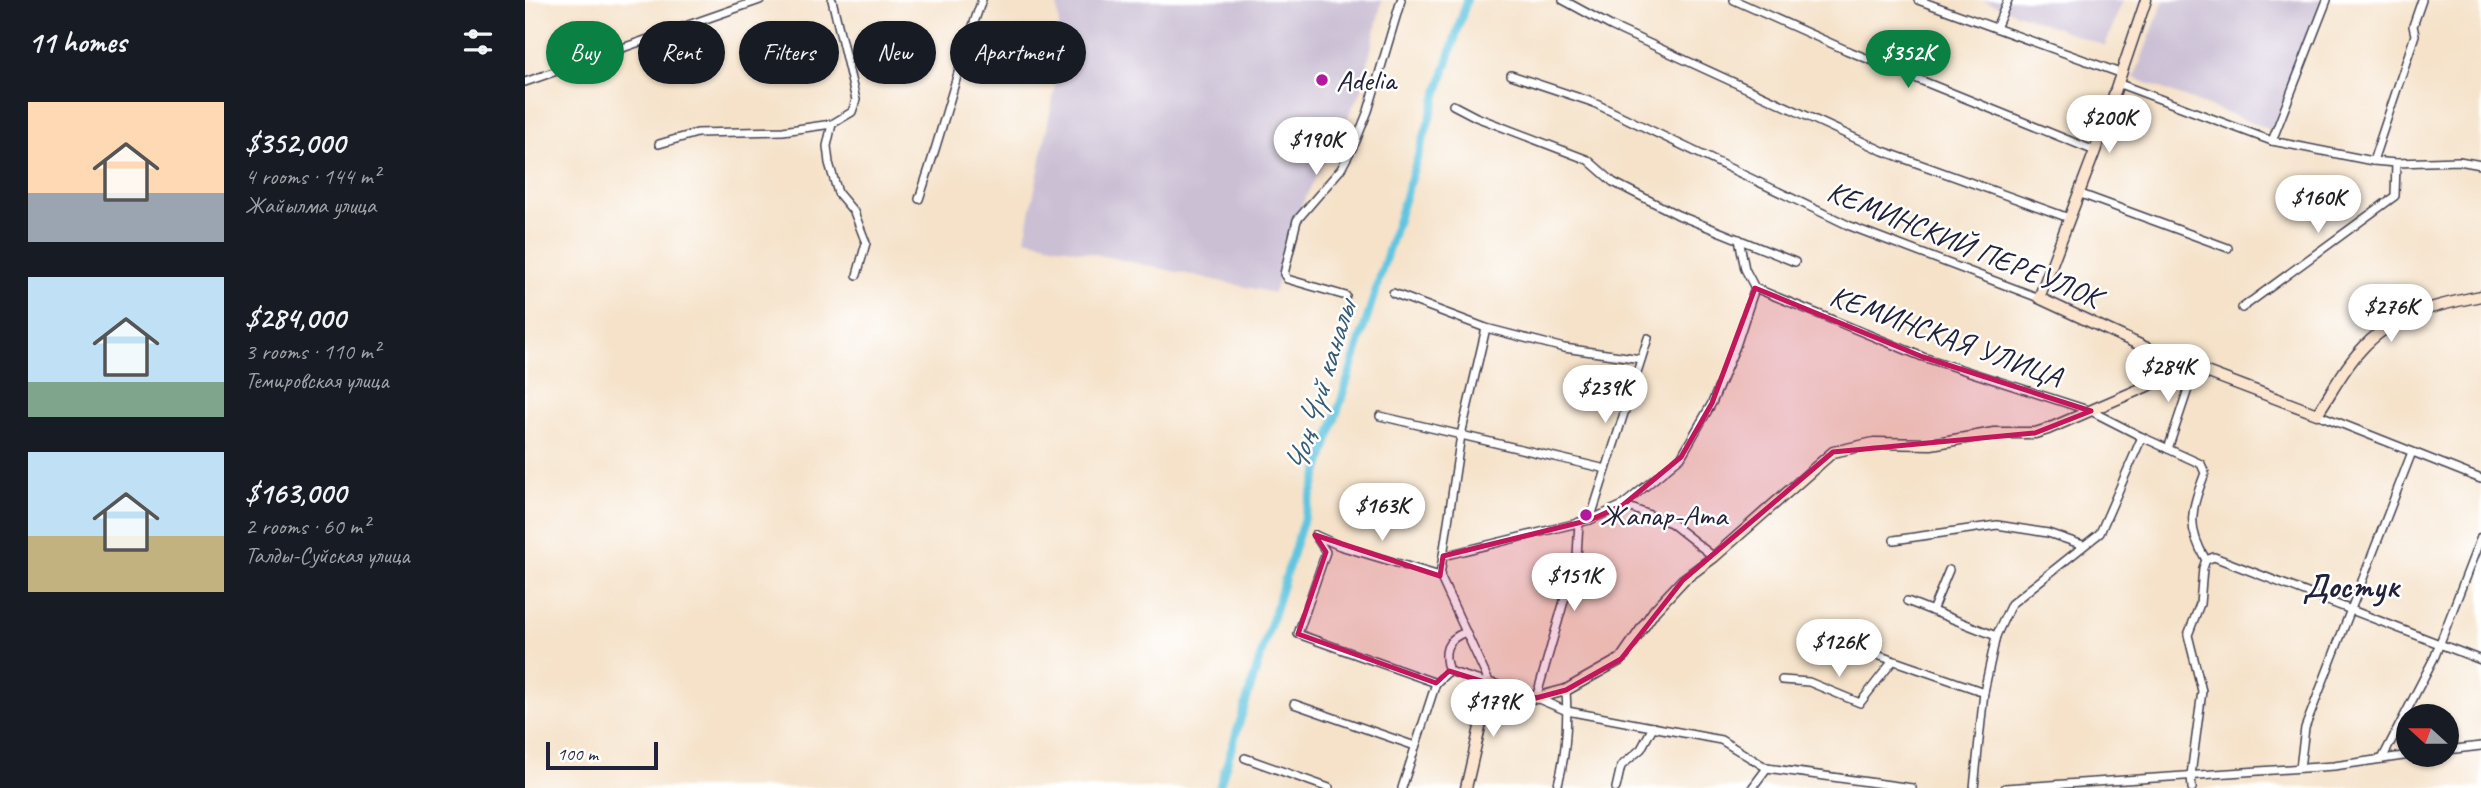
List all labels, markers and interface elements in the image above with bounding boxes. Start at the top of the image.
chip: Buy [546,21,624,84]
chip: Rent [638,21,725,84]
chip: Filters [739,21,839,84]
chip: New [853,21,936,84]
chip: Apartment [950,21,1086,84]
text: 11 homes [28,23,126,61]
icon: filters [459,23,497,61]
pin: $352K [1859,31,1957,90]
text: $352K [1882,38,1934,67]
place label: Adelia [1336,61,1398,99]
marker: Adelia [1314,72,1330,88]
pin: $200K [2060,96,2158,155]
text: $200K [2082,103,2136,132]
pin: $190K [1267,118,1365,177]
text: $352,000 [245,124,345,162]
text: $190K [1290,125,1342,154]
icon: home [84,130,168,214]
text: 4 rooms · 144 m² [245,162,380,191]
street label: КЕМИНСКИЙ ПЕРЕУЛОК [1822,172,2112,318]
pin: $160K [2269,176,2367,235]
text: $160K [2291,183,2345,212]
text: Жайылма улица [245,191,376,220]
street label: КЕМИНСКАЯ УЛИЦА [1825,276,2069,396]
pin: $276K [2342,284,2440,344]
water label: Чоң Чүй каналы [1275,292,1367,478]
text: $276K [2364,292,2418,321]
text: $284,000 [245,299,345,337]
icon: home [84,305,168,389]
text: 3 rooms · 110 m² [245,337,380,366]
pin: $284K [2119,344,2217,404]
text: $284K [2141,352,2195,381]
text: Темировская улица [245,366,388,395]
pin: $239K [1556,366,1654,425]
text: $239K [1579,373,1631,402]
text: $163,000 [245,474,346,512]
icon: home [84,480,168,564]
pin: $163K [1333,484,1431,543]
text: $163K [1355,491,1409,520]
place label: Жапар-Ата [1600,496,1729,534]
marker: Жапар-Ата [1578,507,1594,523]
text: 2 rooms · 60 m² [245,512,369,541]
text: Талды-Суйская улица [245,541,409,570]
pin: $151K [1525,554,1623,613]
text: $151K [1548,561,1600,590]
district label: Достук [2303,565,2401,607]
pin: $126K [1790,620,1888,679]
text: $126K [1812,627,1866,656]
pin: $179K [1444,680,1542,739]
text: $179K [1467,687,1519,716]
north arrow [2396,704,2459,766]
map controls [2396,704,2459,767]
scale bar [546,739,658,771]
text: 100 m [557,742,598,766]

